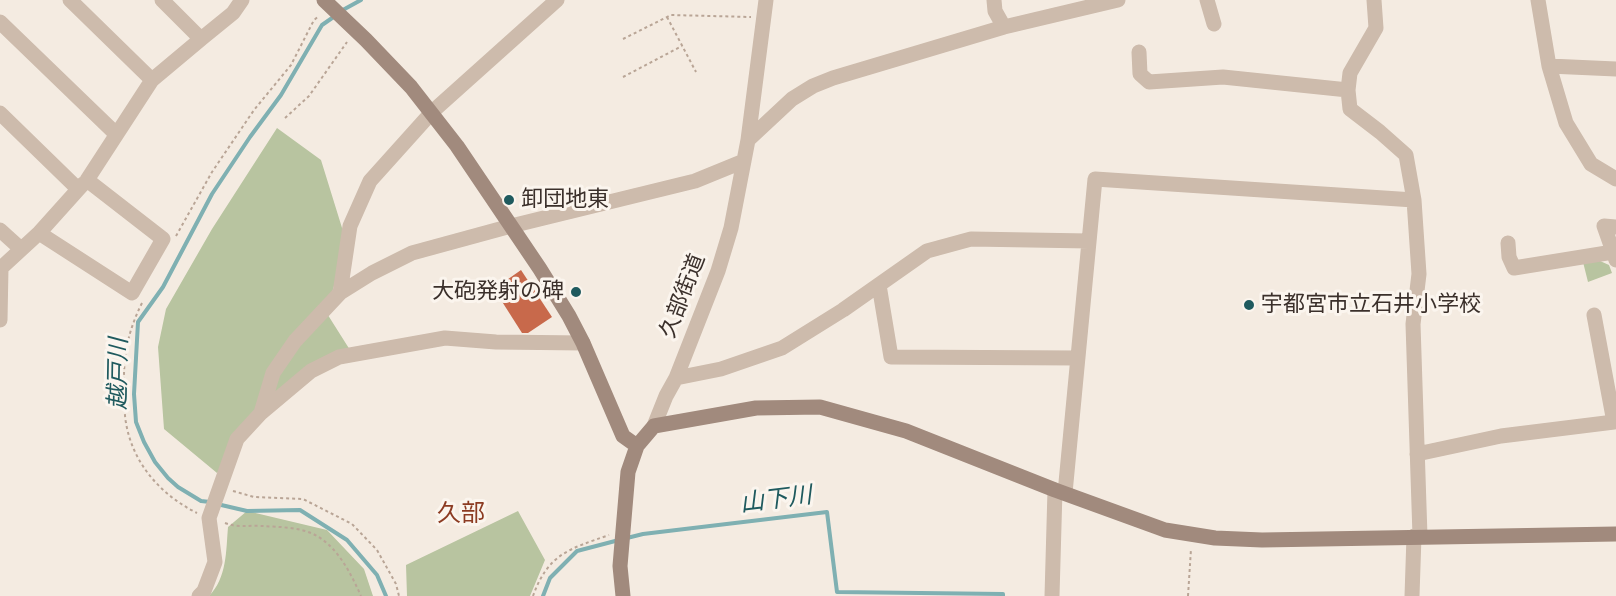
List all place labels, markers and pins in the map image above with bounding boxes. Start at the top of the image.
place label: 卸団地東 [521,187,609,213]
marker: 卸団地東 [502,193,516,207]
place label: 大砲発射の碑 [432,279,564,305]
marker: 大砲発射の碑 [569,285,583,299]
place label: 宇都宮市立石井小学校 [1261,292,1481,318]
marker: 宇都宮市立石井小学校 [1242,298,1256,312]

